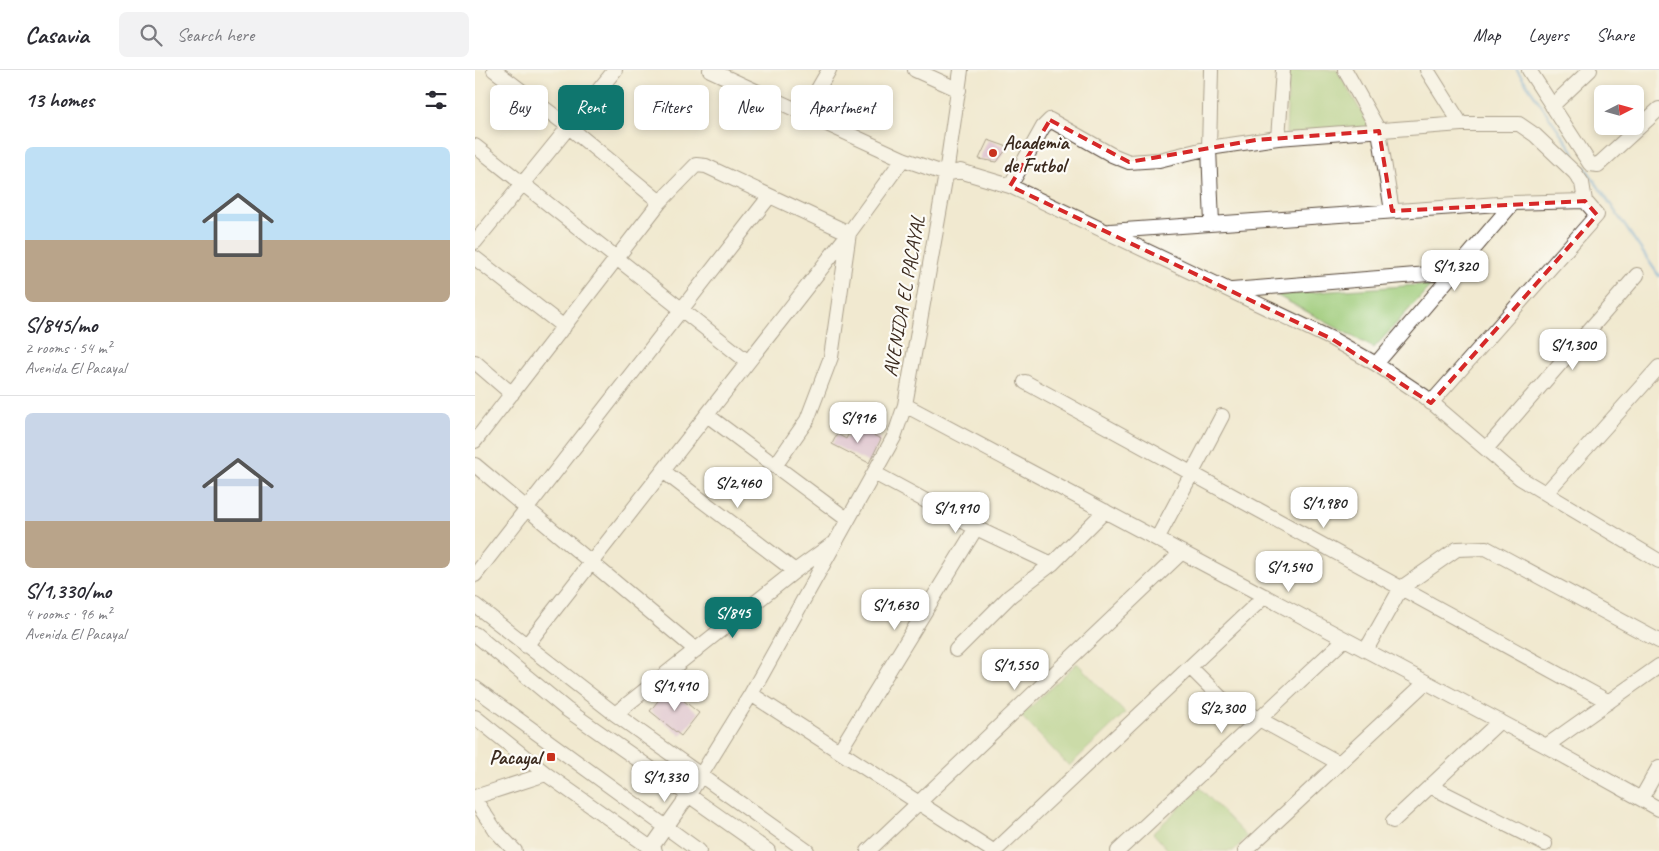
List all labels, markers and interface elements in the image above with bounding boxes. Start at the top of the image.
search box [119,12,469,57]
text: Casavia [25,20,89,50]
icon: search [137,21,165,49]
text: Search here [177,23,254,47]
text: Map [1473,24,1501,46]
text: Layers [1529,24,1568,46]
text: Share [1596,24,1634,46]
chip: Buy [490,85,548,130]
chip: Rent [558,85,624,130]
chip: Filters [634,85,709,130]
chip: New [719,85,781,130]
chip: Apartment [791,85,893,130]
north arrow [1594,85,1644,135]
map controls [1594,85,1644,135]
icon: filters [422,86,450,114]
text: 13 homes [25,87,94,113]
place label: Academia de Futbol [1003,130,1070,178]
marker: Academia de Futbol [987,147,999,159]
icon: home [193,180,283,270]
street label: AVENIDA EL PACAYAL [878,213,931,379]
pin: S/1,320 [1409,250,1501,292]
text: S/1,320 [1432,256,1478,276]
text: S/845/mo [25,312,97,338]
pin: S/1,300 [1527,328,1619,371]
text: S/1,300 [1550,335,1596,355]
text: 2 rooms · 54 m² [25,338,111,358]
text: Avenida El Pacayal [25,358,126,378]
pin: S/916 [823,402,893,444]
text: S/916 [841,408,875,428]
icon: home [193,445,283,535]
pin: S/2,460 [692,466,784,509]
text: S/2,460 [715,473,761,493]
pin: S/1,980 [1278,486,1370,529]
pin: S/1,910 [910,492,1002,534]
text: S/1,980 [1302,493,1346,513]
text: S/1,910 [934,498,978,518]
pin: S/1,540 [1243,550,1335,593]
text: S/1,540 [1267,557,1311,577]
text: S/1,330/mo [25,578,111,604]
pin: S/1,630 [849,588,941,631]
text: S/1,630 [872,595,918,615]
pin: S/845 [698,596,768,639]
text: S/845 [716,603,750,623]
text: 4 rooms · 96 m² [25,604,111,624]
text: Avenida El Pacayal [25,624,126,644]
pin: S/1,550 [969,648,1061,691]
text: S/1,550 [993,655,1037,675]
pin: S/1,410 [629,670,721,712]
text: S/1,410 [652,676,698,696]
pin: S/2,300 [1176,692,1268,734]
text: S/2,300 [1199,698,1245,718]
place label: Pacayal [489,745,544,771]
marker: Pacayal [545,751,557,763]
pin: S/1,330 [619,760,711,803]
text: S/1,330 [642,767,688,787]

